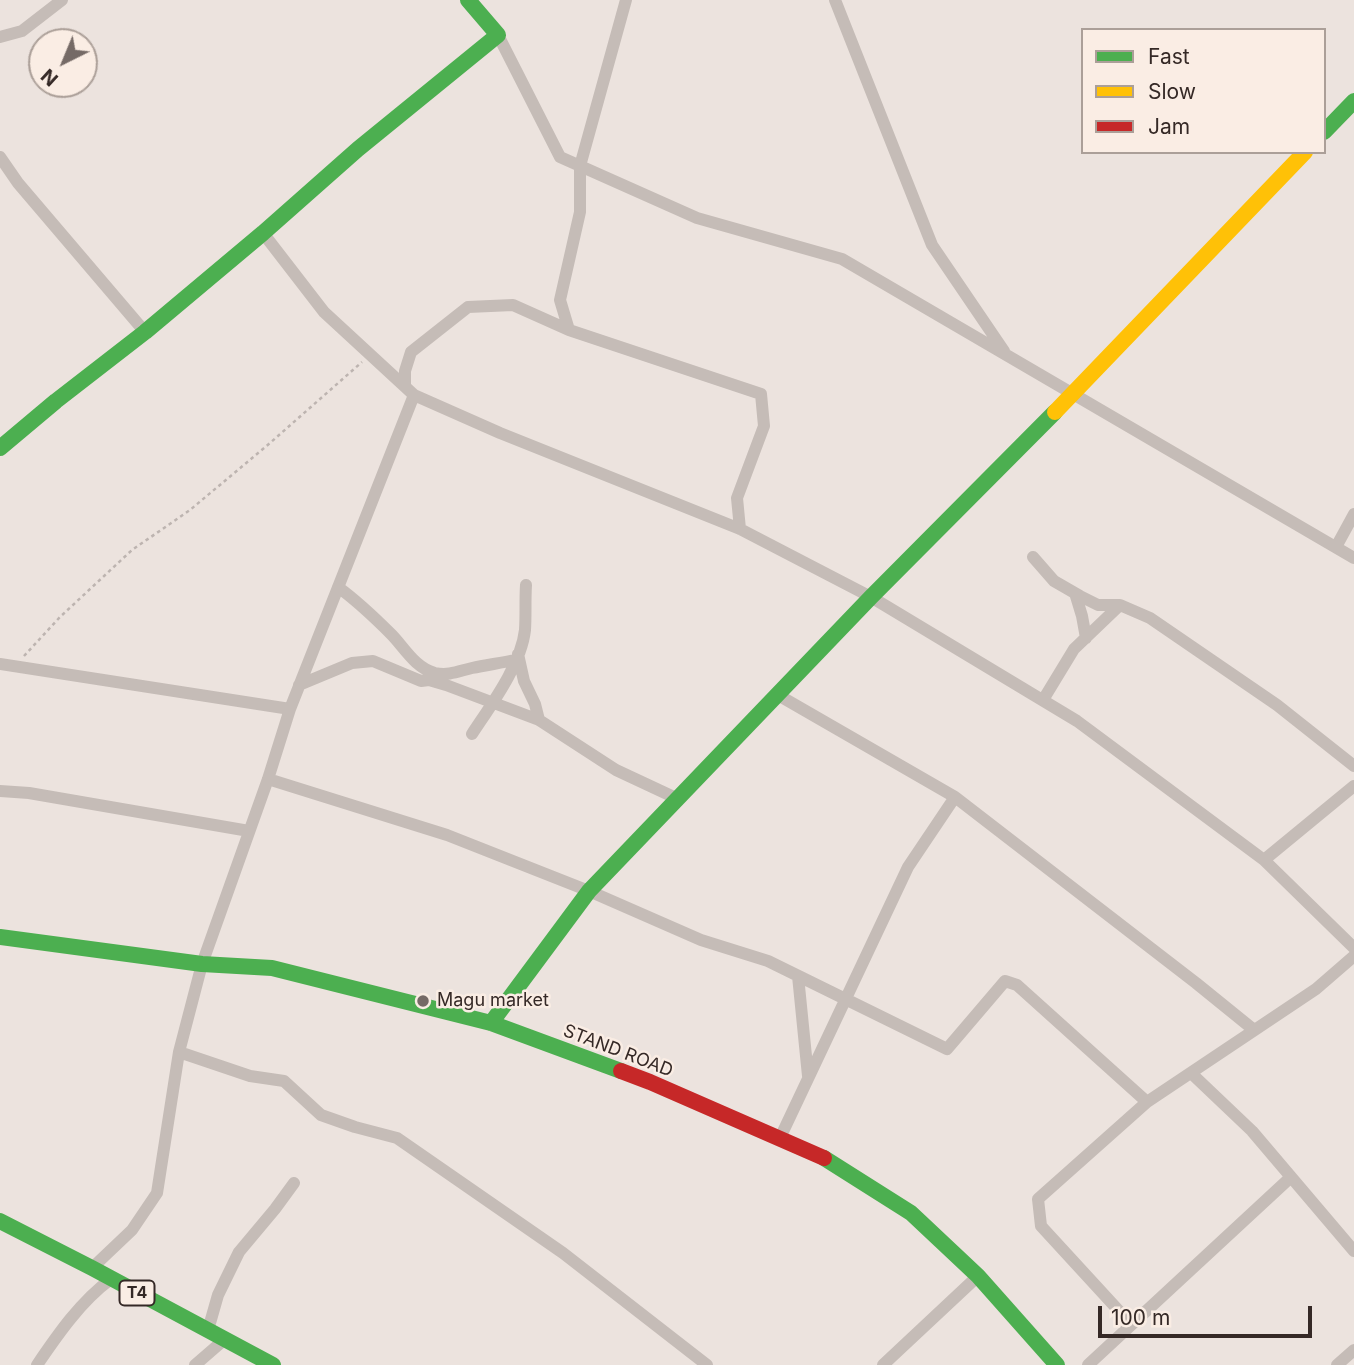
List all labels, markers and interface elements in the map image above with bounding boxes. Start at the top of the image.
north arrow [28,28,98,98]
legend [1081,28,1326,154]
text: Fast [1148,44,1190,69]
text: N [37,64,63,91]
text: Slow [1148,79,1196,104]
text: Jam [1148,114,1190,139]
place label: Magu market [437,990,549,1012]
marker: Magu market [415,993,431,1009]
street label: STAND ROAD [560,1020,676,1082]
road number: T4 [120,1280,154,1306]
scale bar [1102,1292,1316,1336]
text: 100 m [1111,1305,1170,1330]

